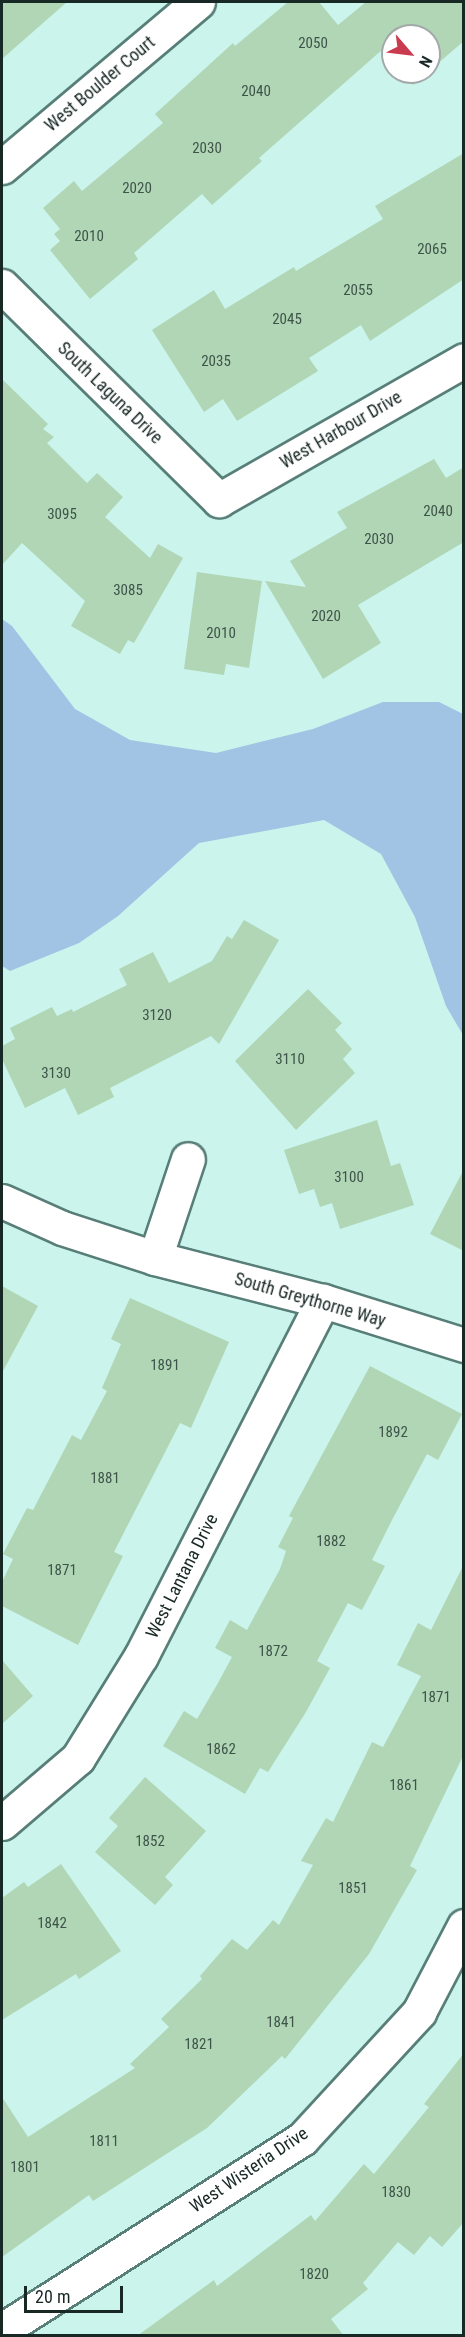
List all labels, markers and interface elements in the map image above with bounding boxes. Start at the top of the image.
north arrow [381,24,441,84]
street label: West Boulder Court [40,32,160,136]
house number: 2050 [298,35,328,53]
text: N [415,53,436,71]
house number: 2040 [241,83,271,101]
house number: 2030 [192,140,222,158]
house number: 2020 [122,180,152,198]
house number: 2010 [74,228,104,246]
house number: 2065 [417,241,447,259]
house number: 2055 [343,282,373,300]
house number: 2045 [272,311,302,329]
street label: South Laguna Drive [53,338,167,448]
house number: 2035 [201,353,231,371]
street label: West Harbour Drive [276,386,406,474]
house number: 2040 [423,503,453,521]
house number: 3095 [47,506,77,524]
house number: 2030 [364,531,394,549]
house number: 3085 [113,582,143,600]
house number: 2020 [311,608,341,626]
house number: 2010 [206,625,236,643]
house number: 3120 [142,1007,172,1025]
house number: 3110 [275,1051,305,1069]
house number: 3130 [41,1065,71,1083]
house number: 3100 [334,1169,364,1187]
street label: South Greythorne Way [232,1268,388,1332]
house number: 1891 [150,1357,180,1375]
house number: 1892 [378,1424,408,1442]
house number: 1881 [90,1470,120,1488]
street label: West Lantana Drive [141,1510,223,1642]
house number: 1882 [316,1533,346,1551]
house number: 1871 [47,1562,77,1580]
house number: 1872 [258,1643,288,1661]
house number: 1871 [421,1689,451,1707]
house number: 1862 [206,1741,236,1759]
house number: 1861 [389,1777,419,1795]
house number: 1852 [135,1833,165,1851]
house number: 1851 [338,1880,368,1898]
house number: 1842 [37,1915,67,1933]
house number: 1841 [266,2014,296,2032]
house number: 1821 [184,2036,214,2054]
street label: West Wisteria Drive [186,2123,312,2217]
house number: 1811 [89,2133,119,2151]
house number: 1801 [10,2159,40,2177]
house number: 1830 [381,2184,411,2202]
house number: 1820 [299,2266,329,2284]
scale bar [27,2274,126,2312]
text: 20 m [35,2286,70,2307]

